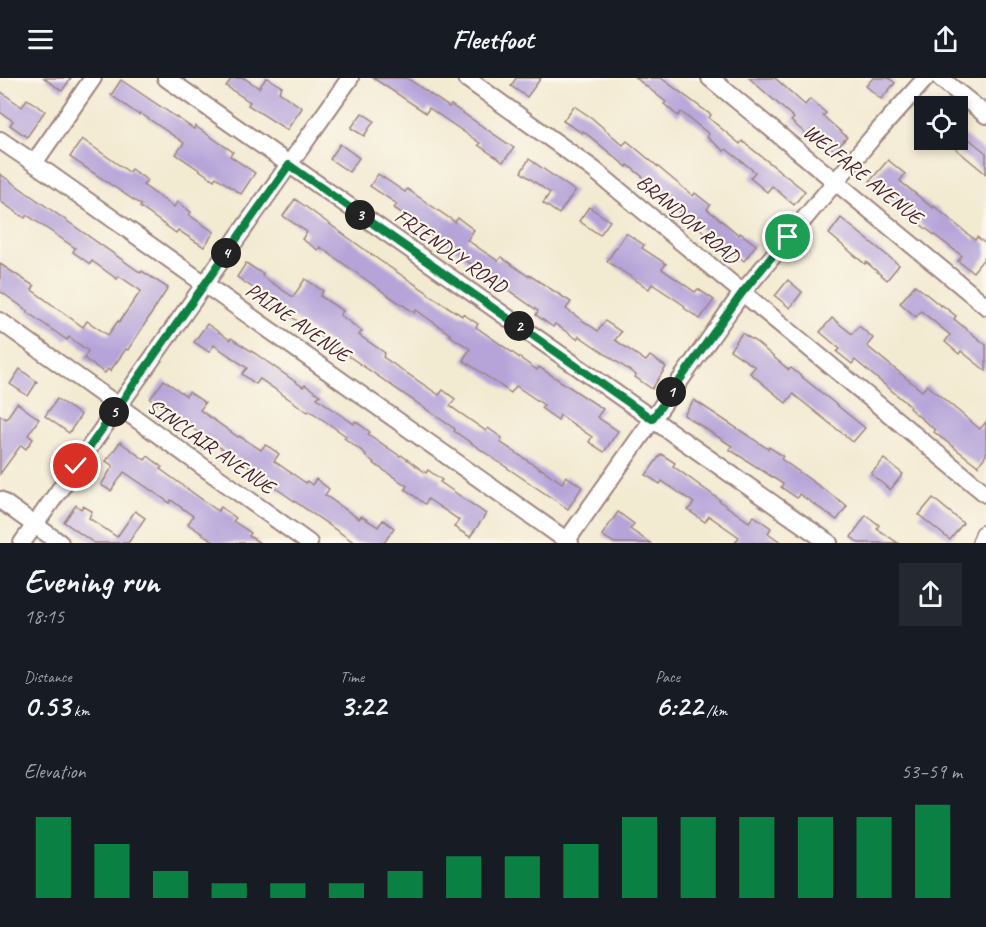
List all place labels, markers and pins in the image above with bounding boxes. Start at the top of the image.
pin: 3 [345,200,375,230]
pin [762,211,813,262]
pin: 4 [211,238,241,268]
pin: 2 [504,311,534,341]
pin: 1 [656,377,686,407]
pin: 5 [99,397,129,427]
pin [50,440,101,491]

